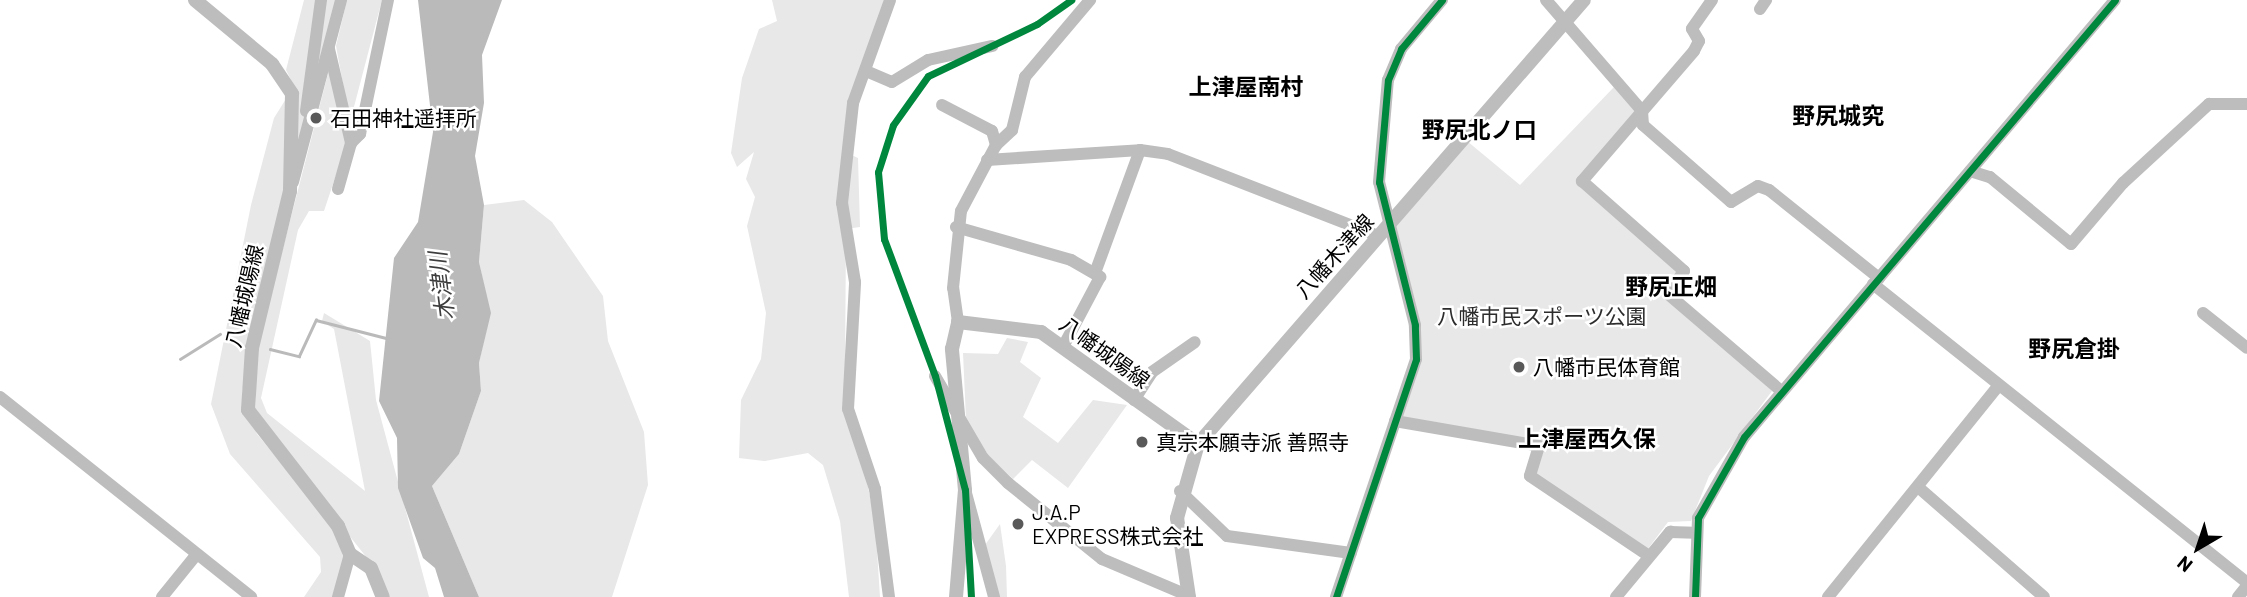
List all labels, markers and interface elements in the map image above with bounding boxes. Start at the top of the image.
district label: 上津屋南村 [1189,72,1303,100]
district label: 野尻城究 [1792,101,1884,129]
place label: 石田神社遥拝所 [330,105,477,131]
marker: 石田神社遥拝所 [308,110,324,126]
district label: 野尻北ノ口 [1422,115,1536,143]
street label: 八幡木津線 [1290,209,1378,303]
street label: 八幡城陽線 [220,242,268,350]
water label: 木津川 [423,250,459,322]
district label: 野尻正畑 [1625,272,1717,300]
park label: 八幡市民スポーツ公園 [1437,303,1647,329]
street label: 八幡城陽線 [1055,311,1155,393]
district label: 野尻倉掛 [2028,334,2120,362]
place label: 八幡市民体育館 [1533,354,1680,380]
marker: 八幡市民体育館 [1511,359,1527,375]
district label: 上津屋西久保 [1518,424,1656,452]
place label: 真宗本願寺派 善照寺 [1156,429,1349,455]
marker: 真宗本願寺派 善照寺 [1134,434,1150,450]
place label: J.A.P EXPRESS株式会社 [1032,499,1203,549]
north arrow [2163,513,2233,583]
marker: J.A.P EXPRESS株式会社 [1010,516,1026,532]
text: N [2172,552,2197,578]

